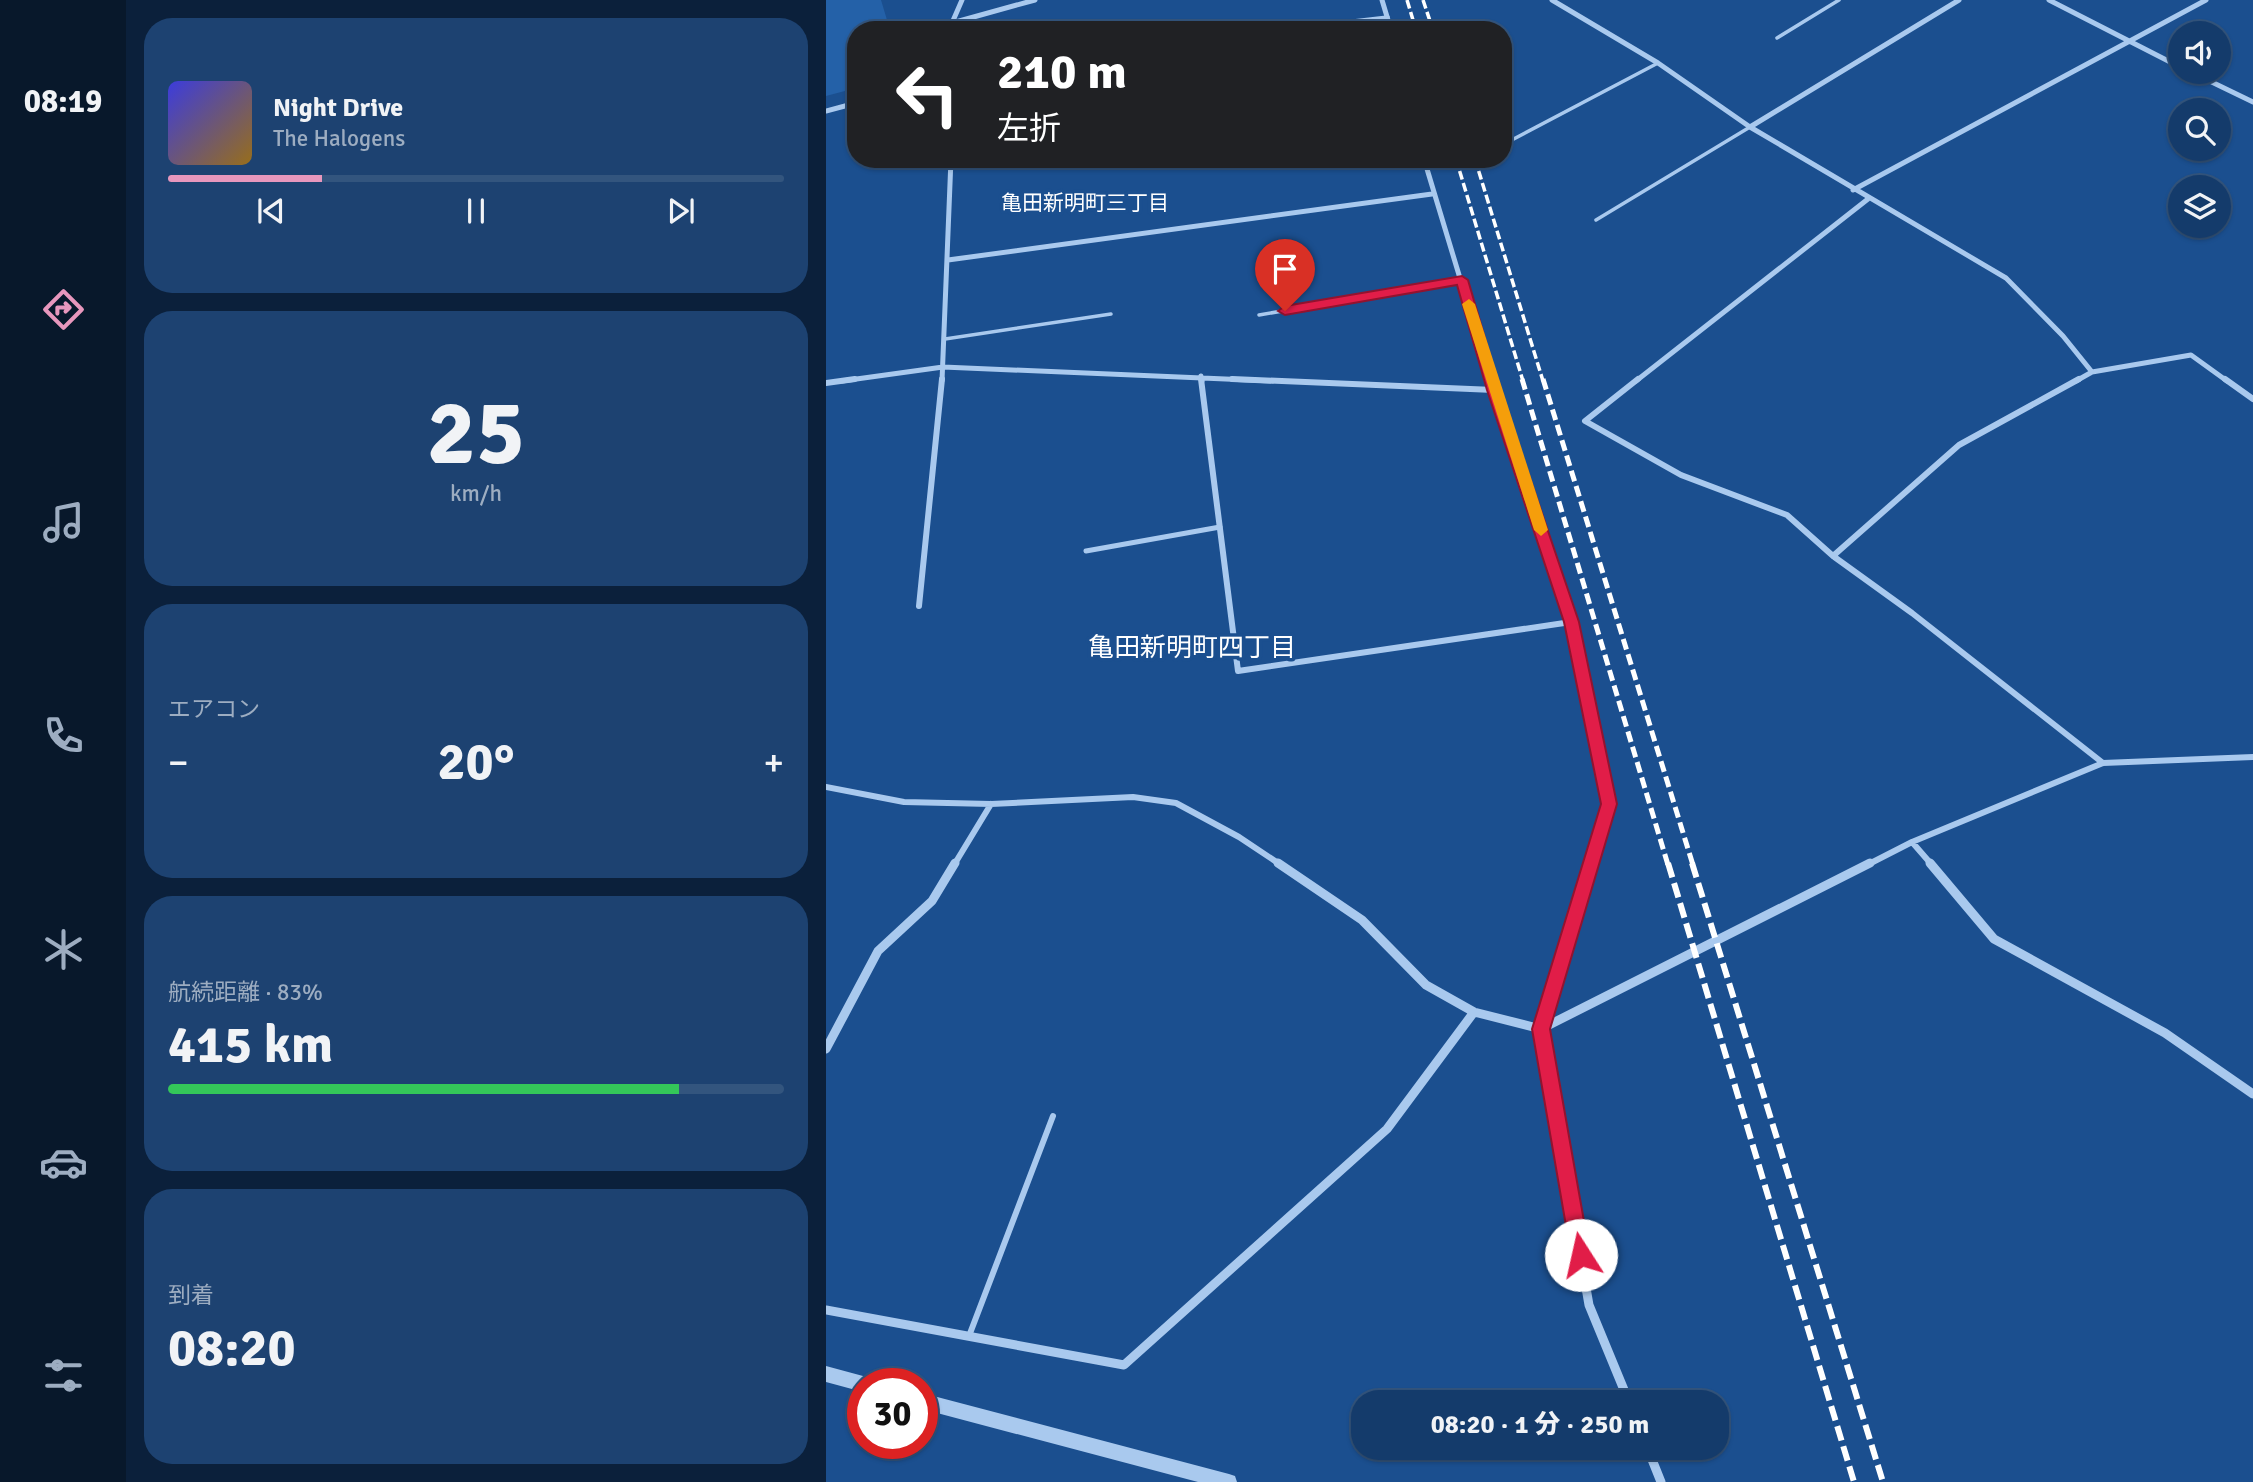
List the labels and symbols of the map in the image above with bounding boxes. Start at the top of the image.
district label: 亀田新明町三丁目 [1001,190,1169,216]
pin [1255,239,1315,311]
district label: 亀田新明町四丁目 [1088,632,1296,664]
position arrow [1544,1218,1618,1292]
speed limit sign: 30 [847,1368,938,1459]

